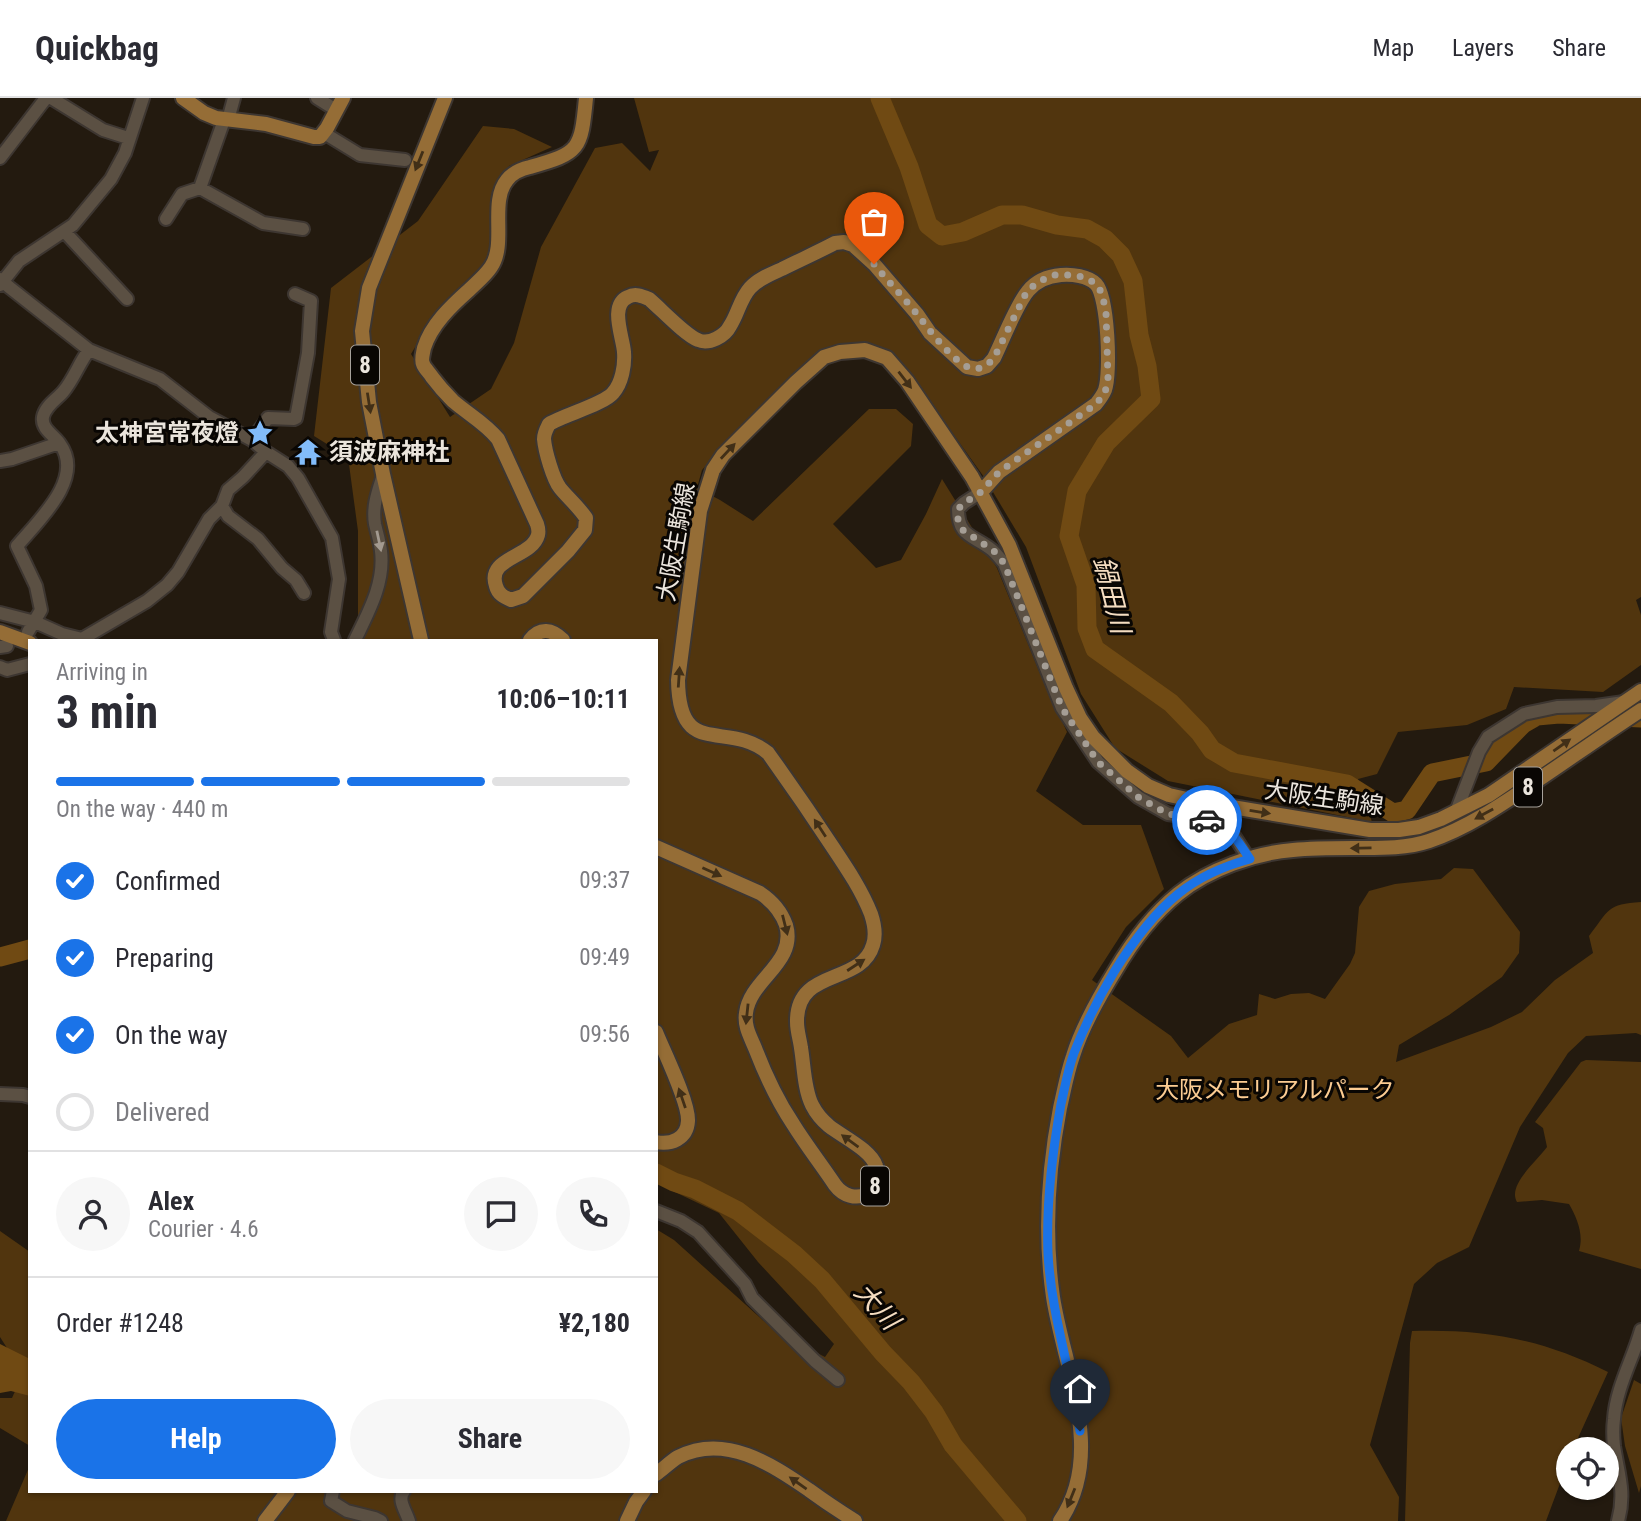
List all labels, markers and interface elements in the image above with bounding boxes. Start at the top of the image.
text: Quickbag [35,29,159,68]
text: Map [1373,34,1414,62]
text: Layers [1452,34,1514,62]
text: Share [1552,34,1606,62]
one-way arrow [414,151,425,172]
pin [844,192,904,264]
icon: bag [855,203,893,241]
road number: 8 [351,346,379,384]
one-way arrow [898,370,913,388]
one-way arrow [364,392,375,414]
place icon: 太神宮常夜燈 [245,418,275,448]
place label: 太神宮常夜燈 [95,419,239,447]
temple icon: 須波麻神社 [293,437,323,467]
place label: 須波麻神社 [329,438,449,466]
one-way arrow [720,443,736,460]
street label: 大阪生駒線 [652,480,700,604]
one-way arrow [374,530,385,552]
water label: 鍋田川 [1088,554,1137,639]
text: Arriving in [56,659,148,686]
one-way arrow [673,665,684,687]
text: 10:06–10:11 [496,684,630,714]
text: 3 min [56,685,158,739]
one-way arrow [1552,739,1571,752]
road number: 8 [1514,768,1542,806]
street label: 大阪生駒線 [1263,776,1385,820]
courier [1172,785,1242,855]
text: On the way · 440 m [56,796,228,823]
icon: car [1188,801,1226,839]
one-way arrow [1249,807,1271,818]
one-way arrow [1474,808,1494,820]
one-way arrow [814,818,827,837]
one-way arrow [1349,842,1371,854]
icon: check [56,862,94,900]
text: Confirmed [115,866,221,896]
one-way arrow [702,866,722,878]
text: 09:37 [579,867,630,894]
one-way arrow [780,914,791,936]
icon: check [56,939,94,977]
text: Preparing [115,943,214,973]
text: 09:49 [579,944,630,971]
one-way arrow [846,958,866,971]
one-way arrow [742,1003,753,1025]
icon: check [56,1016,94,1054]
text: On the way [115,1020,228,1050]
text: 09:56 [579,1021,630,1048]
park label: 大阪メモリアルパーク [1155,1076,1395,1104]
one-way arrow [676,1087,687,1108]
text: Delivered [115,1097,210,1127]
one-way arrow [841,1135,859,1149]
road number: 8 [861,1166,889,1205]
button: person [56,1177,130,1251]
button: chat [464,1177,538,1251]
button: phone [556,1177,630,1251]
text: Alex [148,1186,194,1216]
text: Courier · 4.6 [148,1216,259,1243]
water label: 大川 [848,1277,908,1338]
text: Order #1248 [56,1308,184,1338]
text: ¥2,180 [559,1308,630,1338]
pin [1050,1359,1110,1431]
icon: home [1061,1370,1099,1408]
button: Help [56,1399,336,1479]
button: Share [350,1399,630,1479]
map controls [1556,1437,1619,1500]
button: locate [1556,1437,1619,1500]
one-way arrow [789,1476,807,1490]
one-way arrow [1066,1488,1077,1509]

